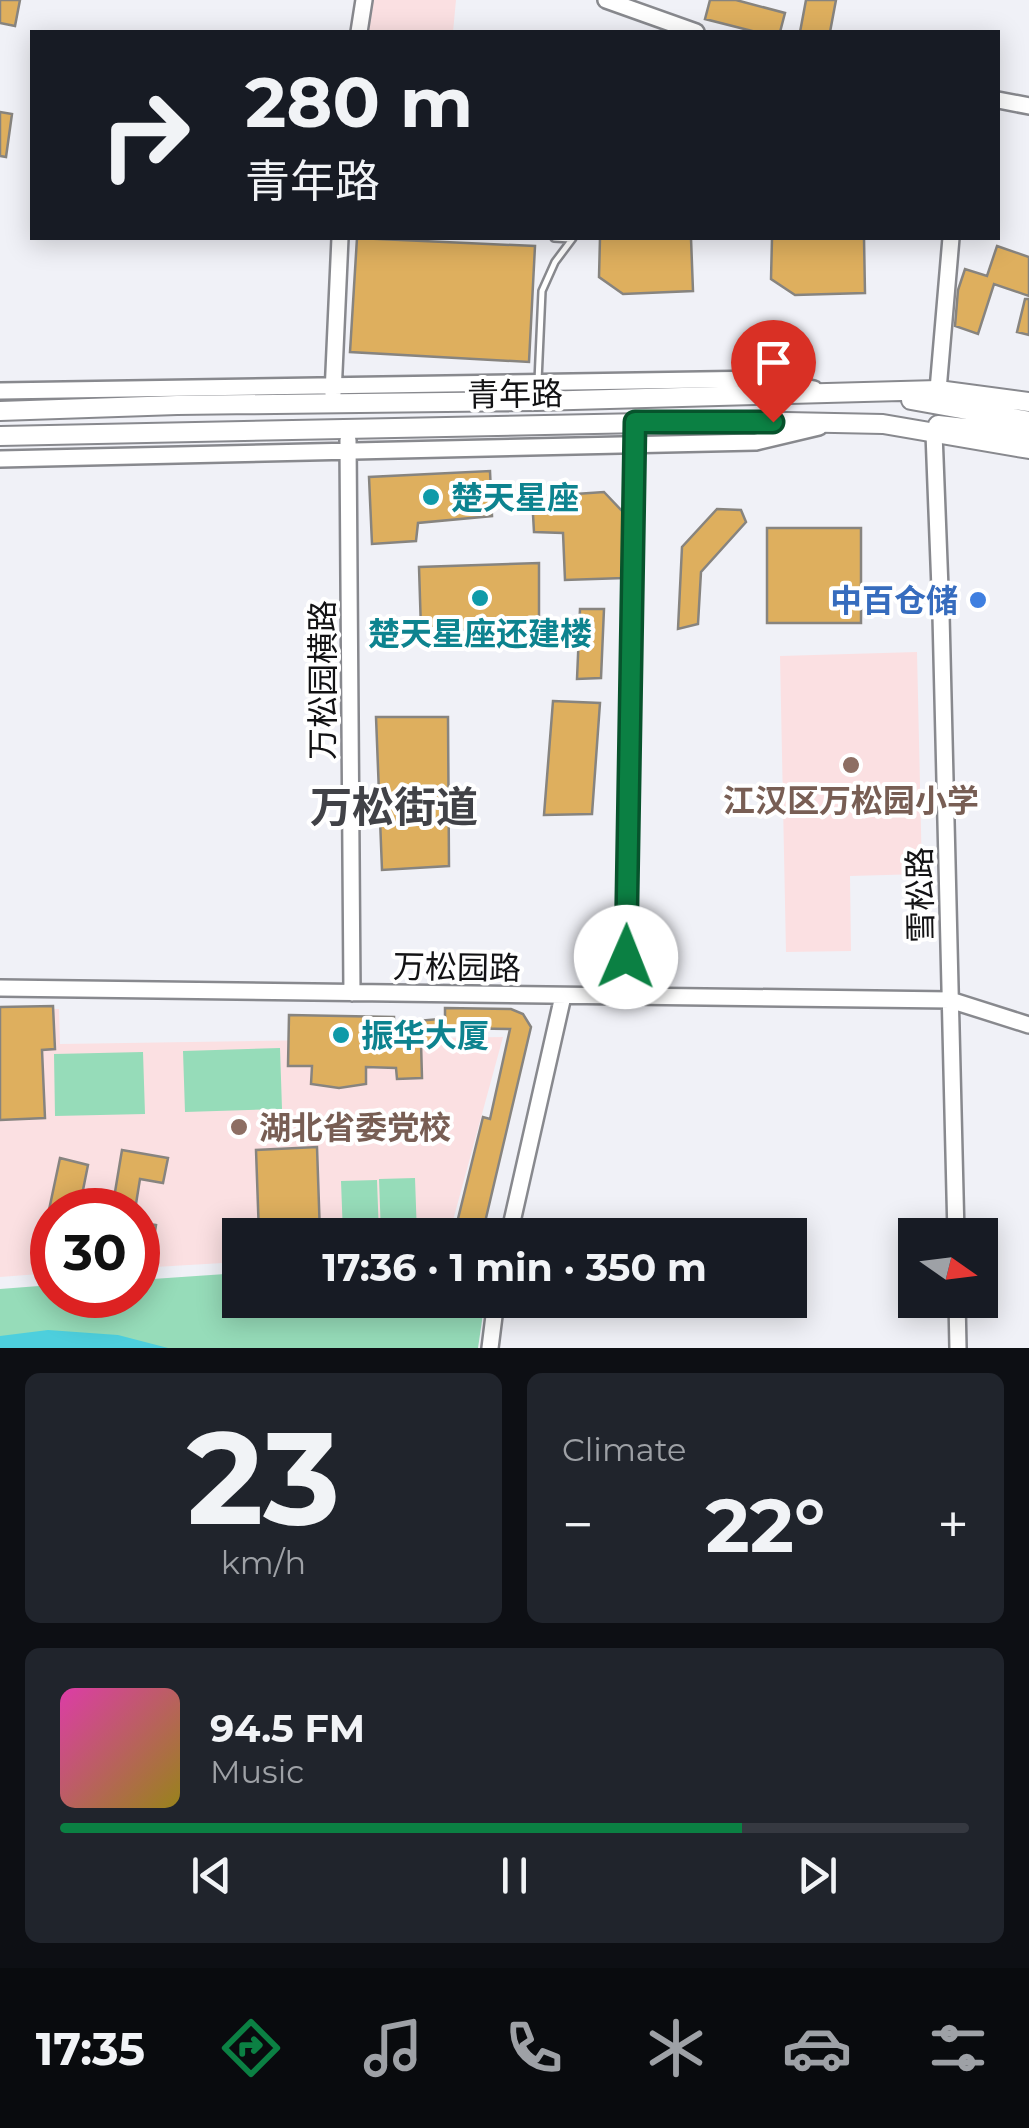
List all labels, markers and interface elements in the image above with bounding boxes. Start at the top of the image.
text: 280 m [245,59,473,145]
icon: right [80,70,210,200]
text: 青年路 [245,153,380,208]
pin [731,320,816,423]
icon: arrive [746,335,801,390]
street label: 青年路 [467,374,563,414]
place label: 楚天星座 [451,478,579,517]
marker: 楚天星座 [420,486,442,508]
place label: 中百仓储 [830,581,958,620]
marker: 楚天星座还建楼 [469,587,491,609]
marker: 中百仓储 [967,589,989,611]
street label: 万松园横路 [303,600,342,760]
place label: 楚天星座还建楼 [368,614,592,653]
marker: 江汉区万松园小学 [840,754,862,776]
district label: 万松街道 [310,781,478,833]
place label: 江汉区万松园小学 [723,781,979,820]
street label: 雪松路 [900,847,940,943]
position arrow [574,905,678,1009]
street label: 万松园路 [393,946,521,988]
place label: 振华大厦 [361,1016,489,1055]
marker: 振华大厦 [330,1024,352,1046]
place label: 湖北省委党校 [259,1108,451,1147]
marker: 湖北省委党校 [228,1116,250,1138]
speed limit sign: 30 [30,1188,160,1318]
north arrow [898,1218,998,1318]
map controls [898,1218,998,1318]
text: 17:36 · 1 min · 350 m [322,1244,707,1291]
text: 23 [187,1398,340,1557]
text: Climate [562,1430,686,1469]
text: 22° [706,1479,825,1571]
text: − [562,1491,594,1558]
text: + [937,1491,969,1558]
text: km/h [221,1543,306,1582]
text: 94.5 FM [210,1705,365,1752]
text: Music [210,1752,304,1791]
icon: previous [184,1848,239,1903]
icon: pause [487,1848,542,1903]
icon: next [790,1848,845,1903]
icon: directions [216,2013,286,2083]
icon: music [358,2013,428,2083]
icon: phone [499,2013,569,2083]
icon: climate [641,2013,711,2083]
icon: car [782,2013,852,2083]
icon: filters [923,2013,993,2083]
text: 17:35 [36,2021,145,2076]

